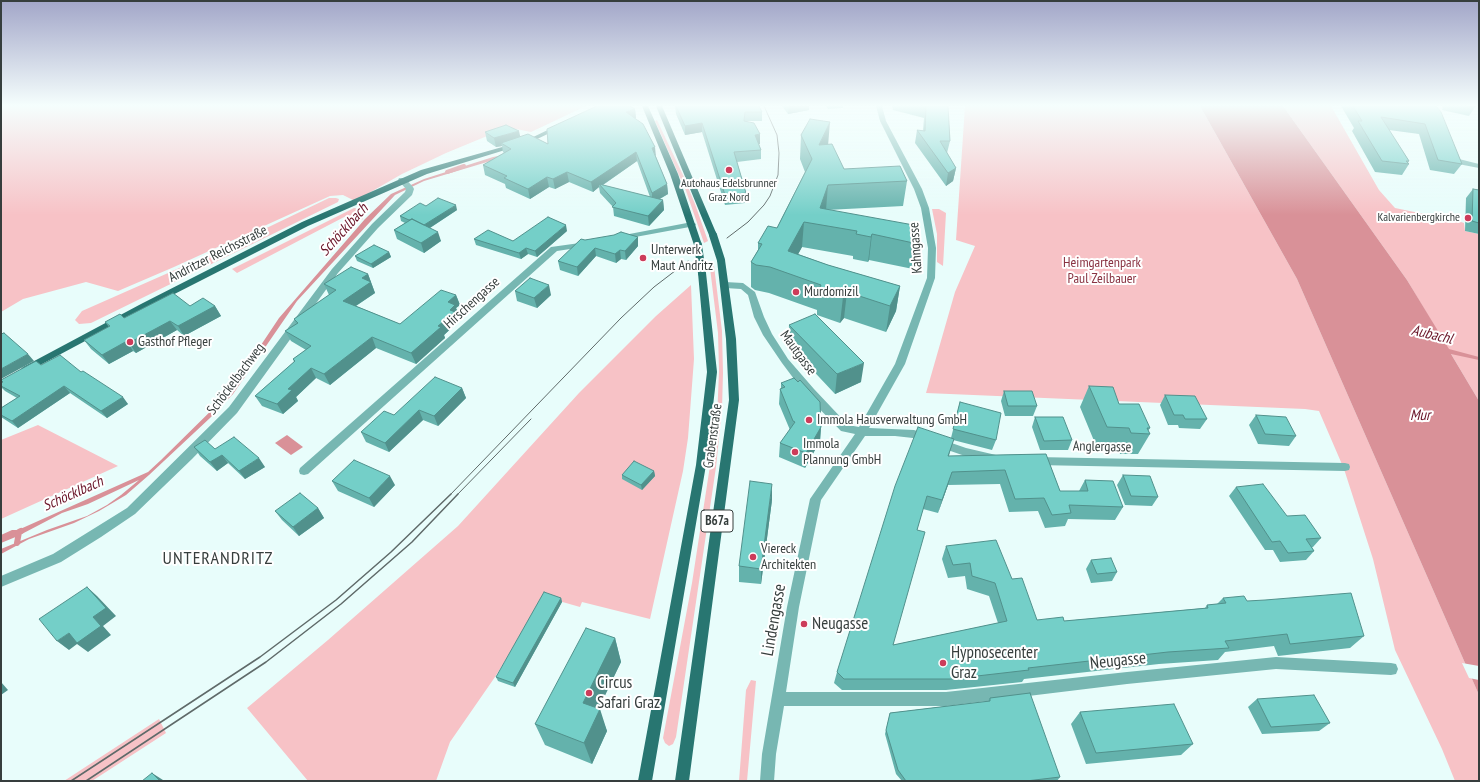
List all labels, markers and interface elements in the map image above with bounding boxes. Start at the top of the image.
marker: Autohaus Edelsbrunner Graz Nord [724,165,734,175]
place label: Autohaus Edelsbrunner Graz Nord [681,177,777,205]
water label: Schöcklbach [316,200,372,260]
place label: Kalvarienbergkirche [1377,211,1460,225]
marker: Kalvarienbergkirche [1463,213,1473,223]
street label: Andritzer Reichsstraße [166,222,270,286]
street label: Kahngasse [906,222,926,274]
place label: Unterwerk Maut Andritz [651,242,713,274]
marker: Unterwerk Maut Andritz [638,253,648,263]
park label: Heimgartenpark Paul Zeilbauer [1063,255,1141,288]
street label: Hirschengasse [441,274,503,332]
place label: Murdomizil [804,284,858,300]
marker: Murdomizil [791,287,801,297]
water label: Aubachl [1410,322,1454,348]
street label: Mautgasse [776,327,820,379]
place label: Gasthof Pfleger [138,334,212,350]
marker: Gasthof Pfleger [125,337,135,347]
street label: Schöckelbachweg [204,340,268,418]
street label: Grabenstraße [700,403,726,469]
water label: Mur [1410,407,1430,425]
place label: Immola Hausverwaltung GmbH [817,412,967,428]
marker: Immola Hausverwaltung GmbH [804,415,814,425]
place label: Immola Plannung GmbH [803,436,881,468]
street label: Anglergasse [1073,438,1131,456]
marker: Immola Plannung GmbH [790,447,800,457]
water label: Schöcklbach [40,473,106,515]
road number: B67a [701,510,733,532]
place label: Viereck Architekten [761,541,816,574]
district label: UNTERANDRITZ [163,548,273,570]
marker: Viereck Architekten [748,552,758,562]
street label: Lindengasse [758,582,790,658]
place label: Neugasse [812,614,868,634]
marker: Neugasse [799,619,809,629]
place label: Hypnosecenter Graz [951,643,1038,683]
street label: Neugasse [1089,648,1147,674]
marker: Hypnosecenter Graz [938,658,948,668]
place label: Circus Safari Graz [597,673,660,713]
marker: Circus Safari Graz [584,688,594,698]

